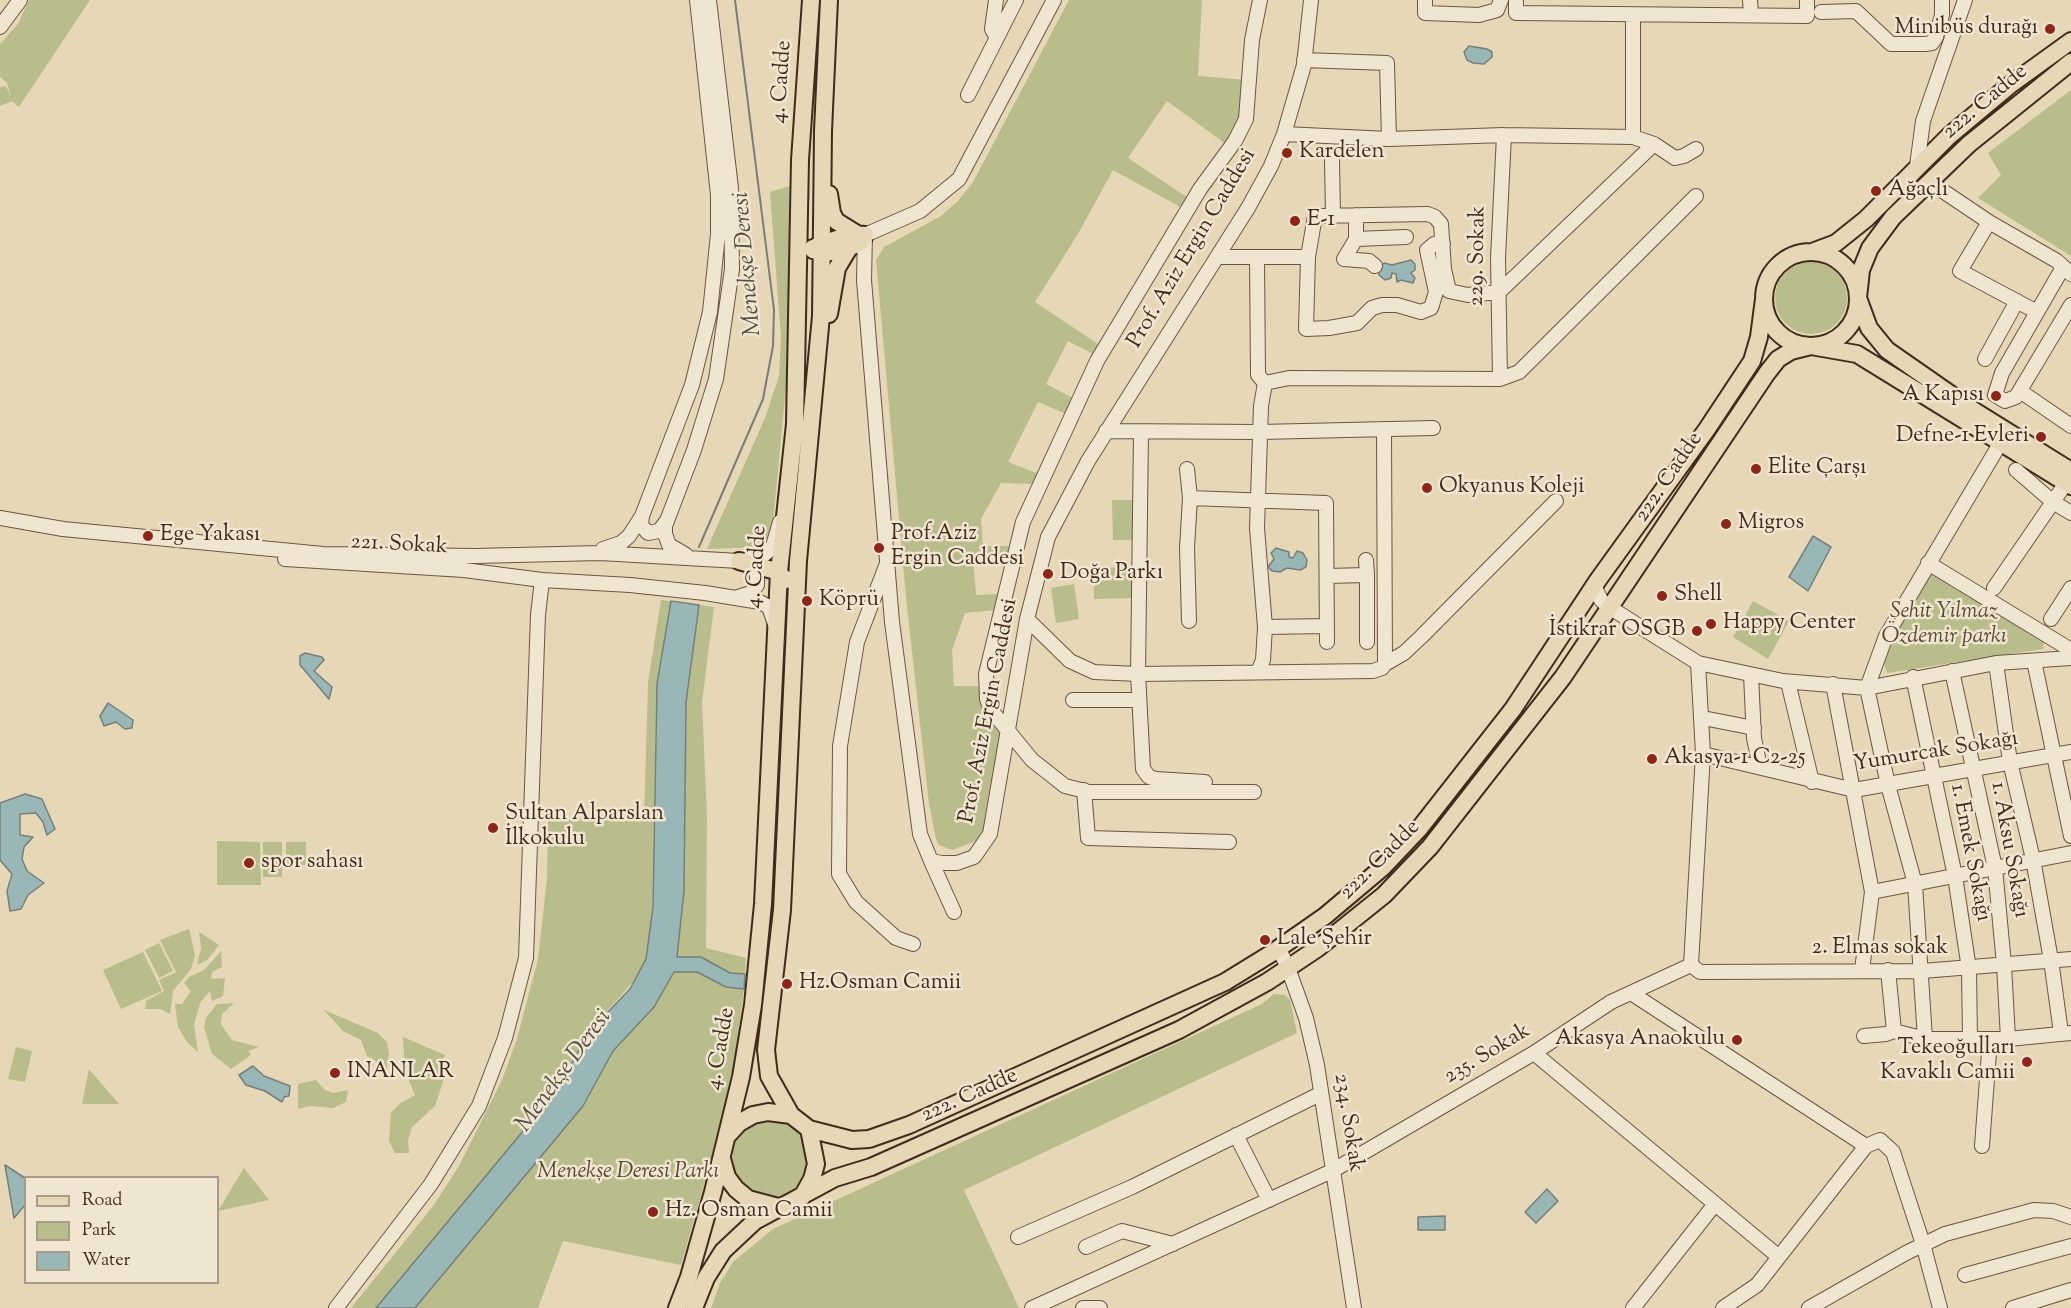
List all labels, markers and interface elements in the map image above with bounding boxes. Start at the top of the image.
place label: Minibüs durağı [1895,16,2038,42]
marker: Minibüs durağı [2043,22,2057,36]
street label: 4. Cadde [767,40,799,124]
street label: 222. Cadde [1938,60,2034,146]
place label: Kardelen [1299,140,1385,166]
street label: Prof. Aziz Ergin Caddesi [1123,144,1263,354]
marker: Kardelen [1280,146,1294,160]
place label: Ağaçlı [1888,178,1948,204]
marker: Ağaçlı [1869,184,1883,198]
water label: Menekşe Deresi [728,191,770,337]
street label: 229. Sokak [1465,205,1493,307]
place label: E-1 [1307,208,1335,234]
marker: E-1 [1288,214,1302,228]
place label: A Kapısı [1902,383,1984,409]
marker: A Kapısı [1989,389,2003,403]
place label: Defne-1 Evleri [1896,424,2029,450]
street label: 222. Cadde [1630,428,1710,528]
marker: Defne-1 Evleri [2034,430,2048,444]
place label: Elite Çarşı [1768,456,1866,482]
marker: Elite Çarşı [1749,462,1763,476]
place label: Okyanus Koleji [1439,475,1584,501]
marker: Okyanus Koleji [1420,481,1434,495]
place label: Migros [1738,511,1804,537]
marker: Migros [1719,517,1733,531]
place label: Prof.Aziz Ergin Caddesi [891,522,1024,574]
place label: Ege Yakası [160,523,260,549]
street label: 4. Cadde [742,525,774,609]
marker: Ege Yakası [141,529,155,543]
street label: 221. Sokak [350,530,448,562]
marker: Prof.Aziz Ergin Caddesi [872,541,886,555]
place label: Doğa Parkı [1060,561,1163,587]
marker: Doğa Parkı [1041,567,1055,581]
place label: Shell [1674,583,1722,609]
place label: Köprü [819,588,879,614]
marker: Shell [1655,589,1669,603]
marker: Köprü [800,594,814,608]
street label: Prof. Aziz Ergin Caddesi [955,596,1025,826]
park label: Şehit Yılmaz Özdemir parkı [1882,600,2006,652]
place label: Happy Center [1723,611,1856,637]
marker: Happy Center [1704,617,1718,631]
place label: İstikrar OSGB [1549,618,1685,644]
marker: İstikrar OSGB [1690,624,1704,638]
street label: Yumurcak Sokağı [1852,727,2020,779]
place label: Akasya-1 C2-25 [1664,746,1805,772]
marker: Akasya-1 C2-25 [1645,752,1659,766]
street label: 1. Aksu Sokağı [1983,780,2033,920]
street label: 1. Emek Sokağı [1943,782,1995,924]
place label: Sultan Alparslan İlkokulu [505,802,664,854]
street label: 222. Cadde [1335,815,1427,907]
marker: Sultan Alparslan İlkokulu [486,821,500,835]
place label: spor sahası [261,850,364,876]
marker: spor sahası [242,856,256,870]
place label: Lale Şehir [1277,927,1372,953]
marker: Lale Şehir [1258,933,1272,947]
street label: 2. Elmas sokak [1812,936,1948,962]
place label: Hz.Osman Camii [799,971,961,997]
marker: Hz.Osman Camii [780,977,794,991]
water label: Menekşe Deresi [511,1005,619,1139]
street label: 4. Cadde [702,1006,742,1092]
street label: 235. Sokak [1440,1019,1536,1091]
place label: Akasya Anaokulu [1555,1027,1725,1053]
marker: Akasya Anaokulu [1730,1033,1744,1047]
place label: Tekeoğulları Kavaklı Camii [1880,1036,2015,1088]
marker: Tekeoğulları Kavaklı Camii [2020,1055,2034,1069]
place label: INANLAR [347,1060,454,1086]
street label: 222. Cadde [918,1064,1022,1130]
marker: INANLAR [328,1066,342,1080]
street label: 234. Sokak [1326,1072,1368,1174]
park label: Menekşe Deresi Parkı [537,1160,719,1186]
legend [24,1176,219,1284]
text: Road [82,1188,122,1214]
place label: Hz. Osman Camii [665,1199,833,1225]
marker: Hz. Osman Camii [646,1205,660,1219]
text: Park [82,1218,116,1244]
text: Water [82,1248,130,1274]

